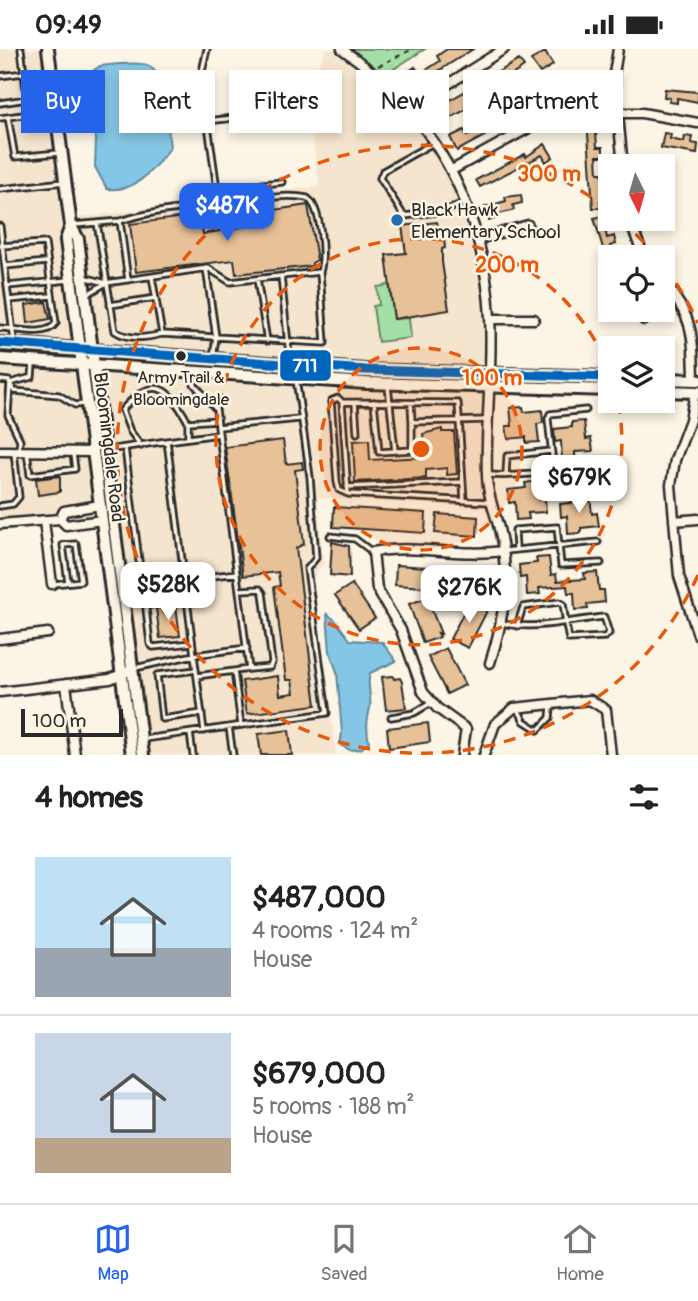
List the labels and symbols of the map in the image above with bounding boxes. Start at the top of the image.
north arrow [598,154,676,231]
text: 300 m [517,161,581,188]
pin: $487K [178,183,276,243]
place label: Black Hawk Elementary School [411,198,561,244]
marker: Black Hawk Elementary School [389,212,405,228]
text: 200 m [475,252,539,279]
marker: Army Trail & Bloomingdale [174,349,188,363]
line badge: 711 [279,349,332,382]
text: 711 [293,354,317,378]
text: 100 m [462,365,522,392]
place label: Army Trail & Bloomingdale [133,367,230,410]
street label: Bloomingdale Road [88,371,130,524]
centre of rings [409,437,433,461]
pin: $679K [530,455,628,515]
pin: $528K [119,563,217,622]
pin: $276K [420,565,518,625]
scale bar [21,706,122,738]

